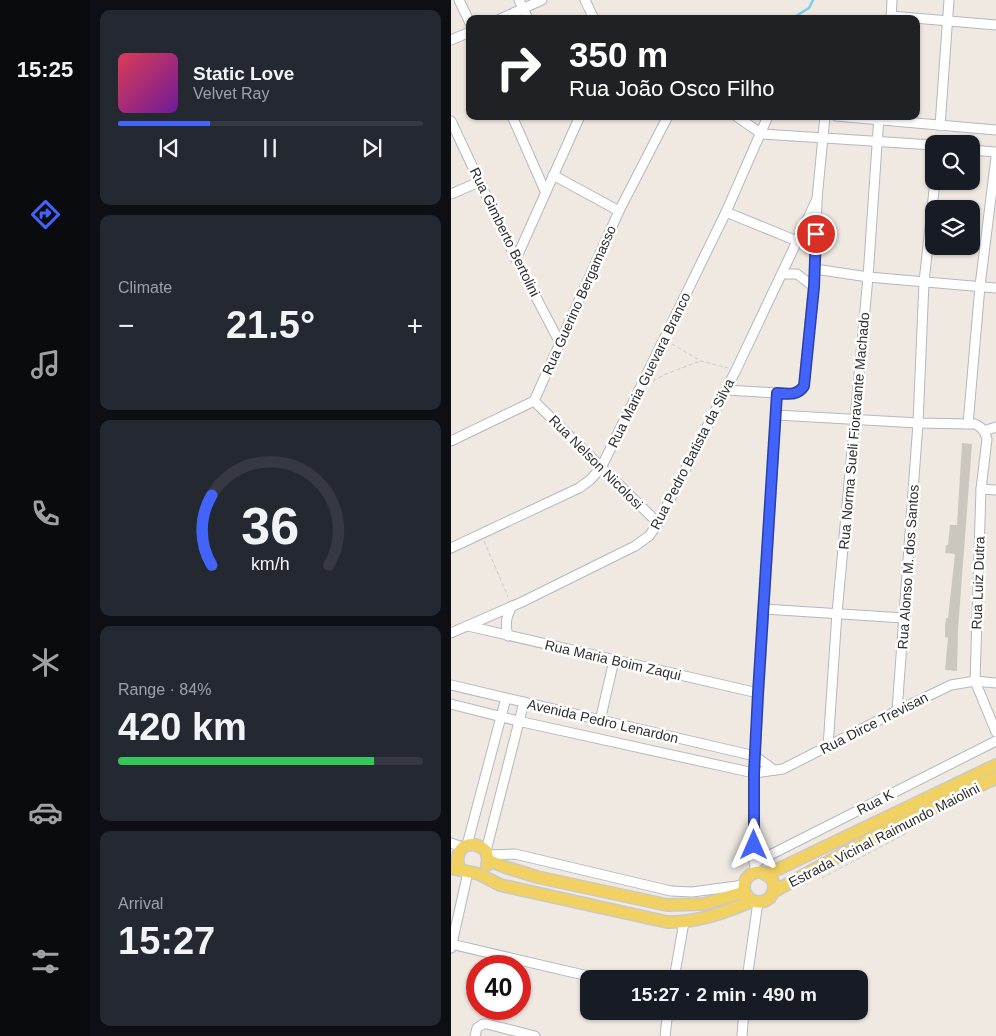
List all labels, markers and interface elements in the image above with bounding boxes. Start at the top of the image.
icon: right [486,35,551,100]
text: 350 m [569,35,668,74]
text: 15:25 [17,57,73,82]
text: Static Love [193,63,294,84]
text: Rua João Osco Filho [569,76,774,101]
text: Velvet Ray [193,85,269,102]
icon: previous [155,134,183,162]
icon: pause [256,134,284,162]
icon: next [358,134,386,162]
map controls [925,135,980,255]
button: search [925,135,980,190]
street label: Rua Gimberto Bertolini [467,165,543,299]
icon: directions [28,197,63,232]
button: layers [925,200,980,255]
pin [795,213,837,255]
icon: arrive [802,220,830,248]
street label: Rua Guerino Bergamasso [539,223,619,377]
text: Climate [118,279,172,296]
street label: Rua Maria Guevara Branco [604,290,694,450]
text: 21.5° [226,304,315,346]
text: − [118,310,134,341]
text: + [407,310,423,341]
street label: Rua Norma Sueli Fioravante Machado [836,311,872,550]
icon: music [28,347,63,382]
street label: Rua Pedro Batista da Silva [647,376,737,532]
street label: Rua Nelson Nicolosi [546,412,646,512]
street label: Rua Alonso M. dos Santos [894,484,922,650]
icon: phone [28,496,63,531]
text: 36 [242,497,299,555]
street label: Rua Luiz Dutra [968,536,988,630]
text: km/h [251,554,290,574]
street label: Rua Maria Boim Zaqui [543,637,683,683]
icon: climate [28,645,63,680]
text: Range · 84% [118,681,211,698]
street label: Rua Dirce Trevisan [817,689,931,757]
street label: Avenida Pedro Lenardon [526,696,680,746]
text: 420 km [118,706,247,748]
street label: Estrada Vicinal Raimundo Maiolini [786,780,982,890]
street label: Rua K [854,786,897,818]
icon: car [28,795,63,830]
position arrow [727,818,779,870]
text: Arrival [118,895,163,912]
text: 15:27 [118,920,215,962]
icon: filters [28,944,63,979]
speed limit sign: 40 [466,955,531,1020]
text: 15:27 · 2 min · 490 m [631,984,817,1005]

